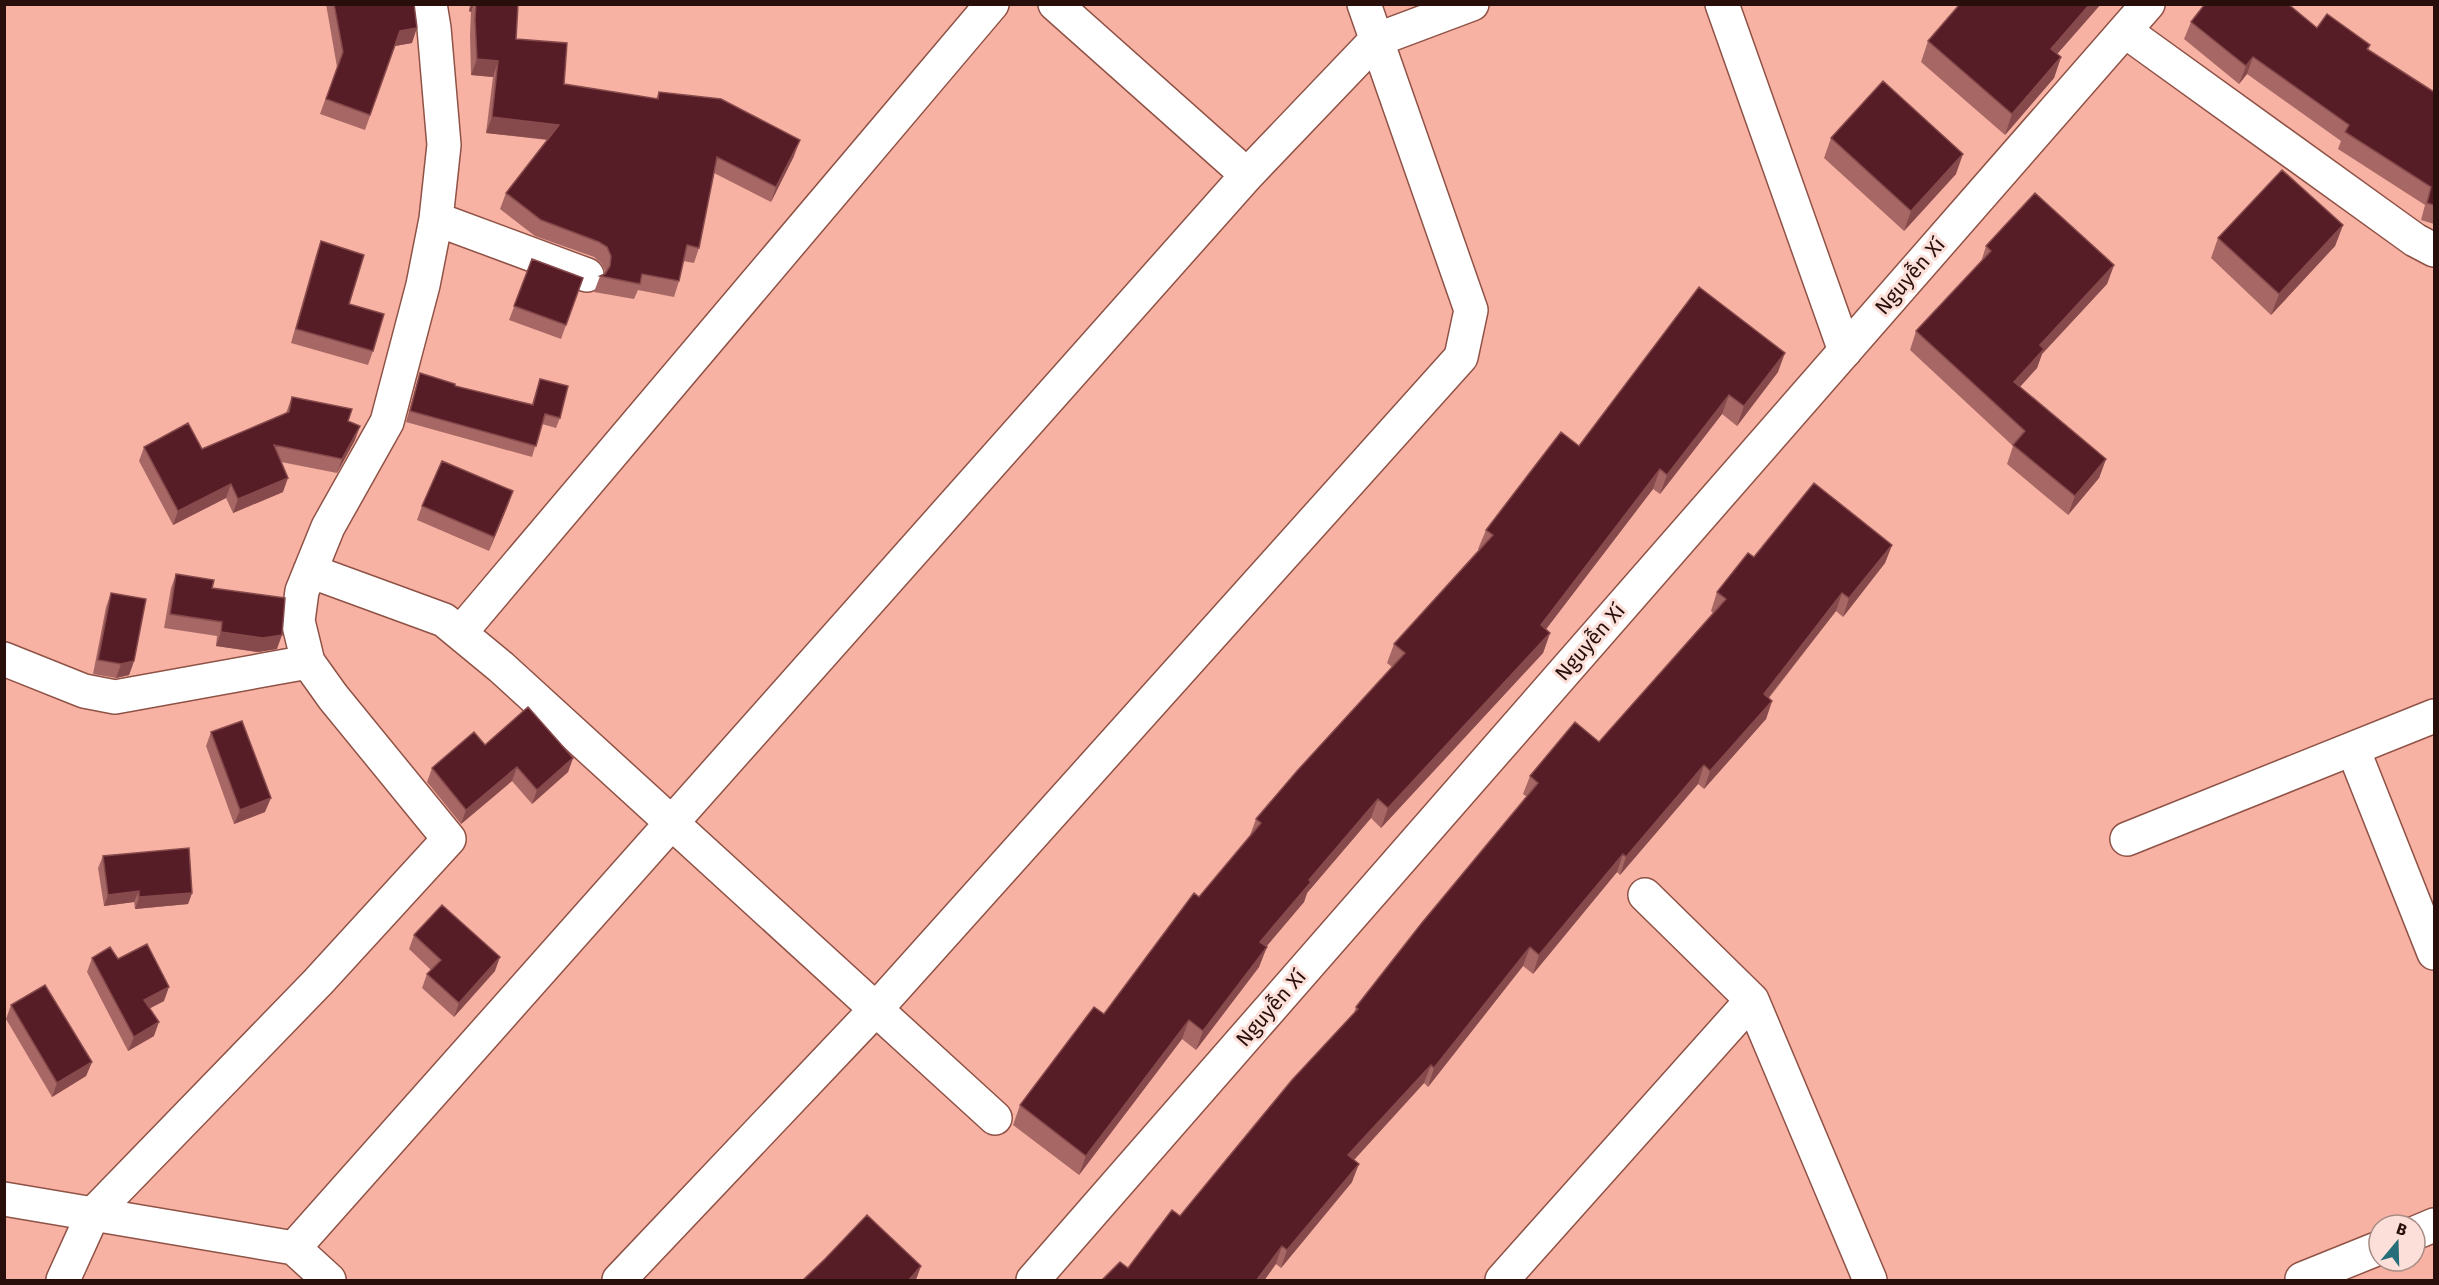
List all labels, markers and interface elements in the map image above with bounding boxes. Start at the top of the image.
street label: Nguyễn Xí [1869,232,1951,320]
street label: Nguyễn Xí [1549,598,1631,686]
street label: Nguyễn Xí [1230,964,1312,1052]
north arrow [2367,1213,2427,1273]
text: B [2394,1219,2410,1240]

